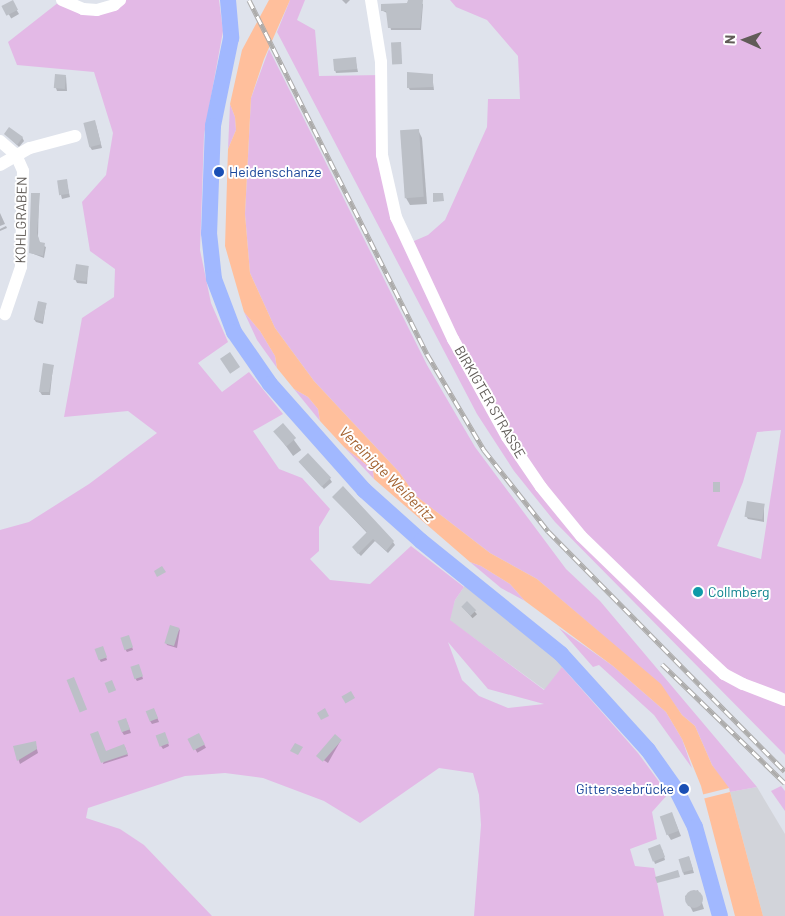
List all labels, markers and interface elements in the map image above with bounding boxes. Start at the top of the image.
north arrow [720,15,770,65]
text: N [721,35,738,44]
place label: Heidenschanze [229,164,322,180]
marker: Heidenschanze [213,166,225,178]
street label: KOHLGRABEN [12,176,30,264]
street label: BIRKIGTER STRASSE [451,343,529,461]
water label: Vereinigte Weißeritz [336,423,438,525]
place label: Collmberg [708,584,770,600]
marker: Collmberg [692,586,704,598]
place label: Gitterseebrücke [576,781,674,797]
marker: Gitterseebrücke [678,783,690,795]

